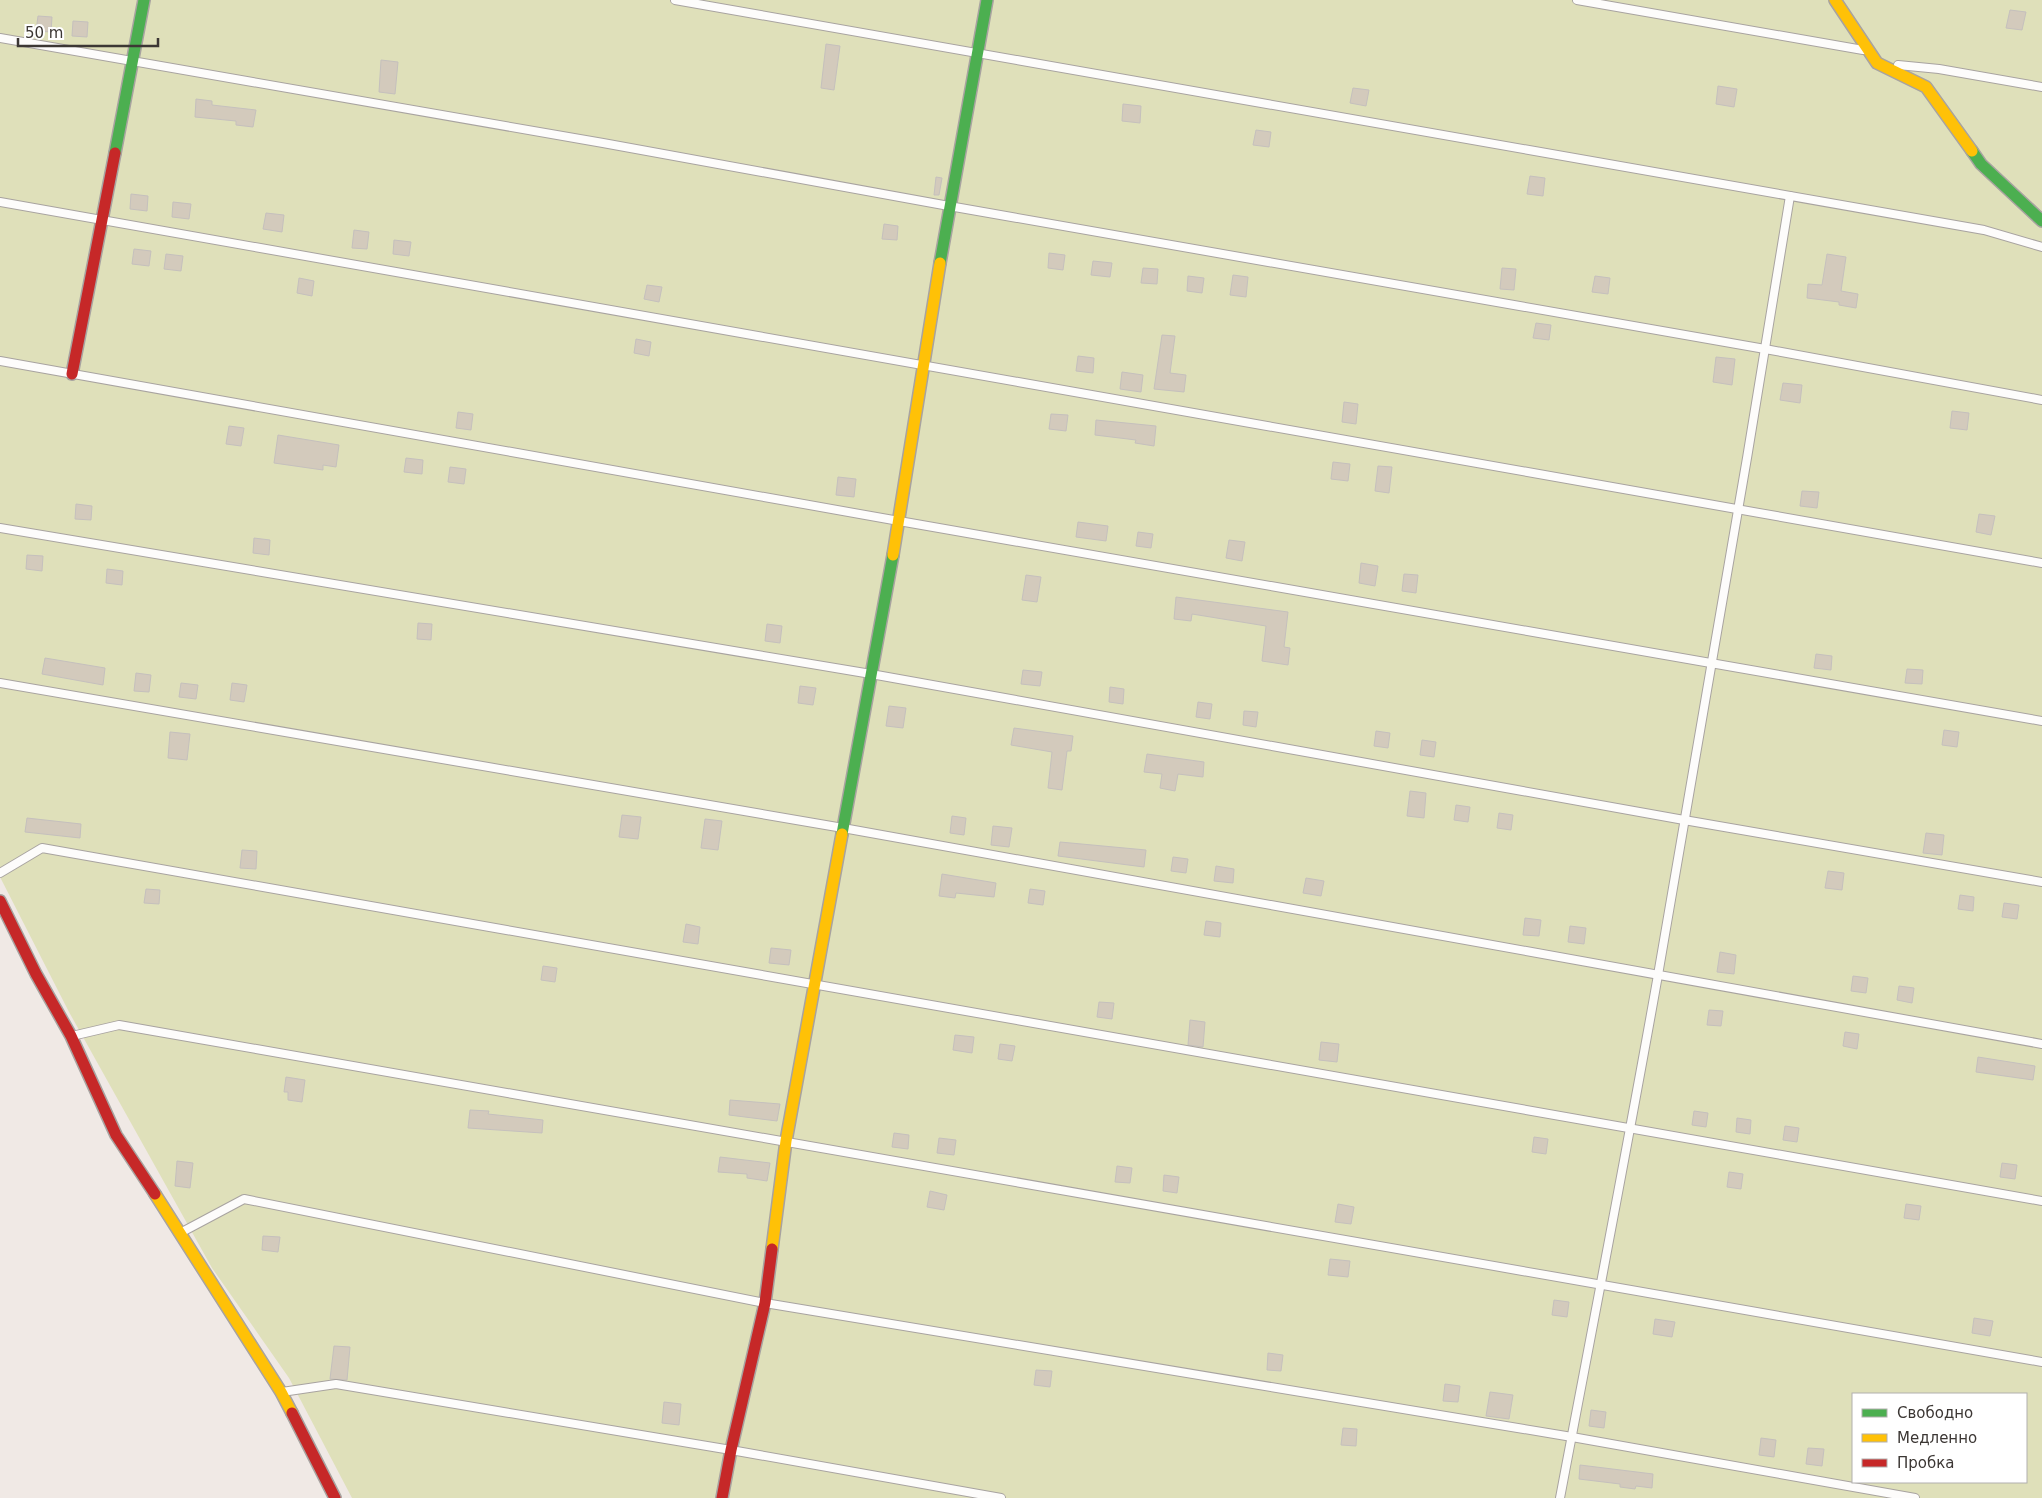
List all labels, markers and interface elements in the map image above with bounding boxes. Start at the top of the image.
scale bar [18,15,158,47]
text: 50 m [25,24,63,42]
legend [1852,1393,2027,1483]
text: Свободно [1897,1404,1973,1422]
text: Медленно [1897,1429,1977,1447]
text: Пробка [1897,1454,1954,1472]

